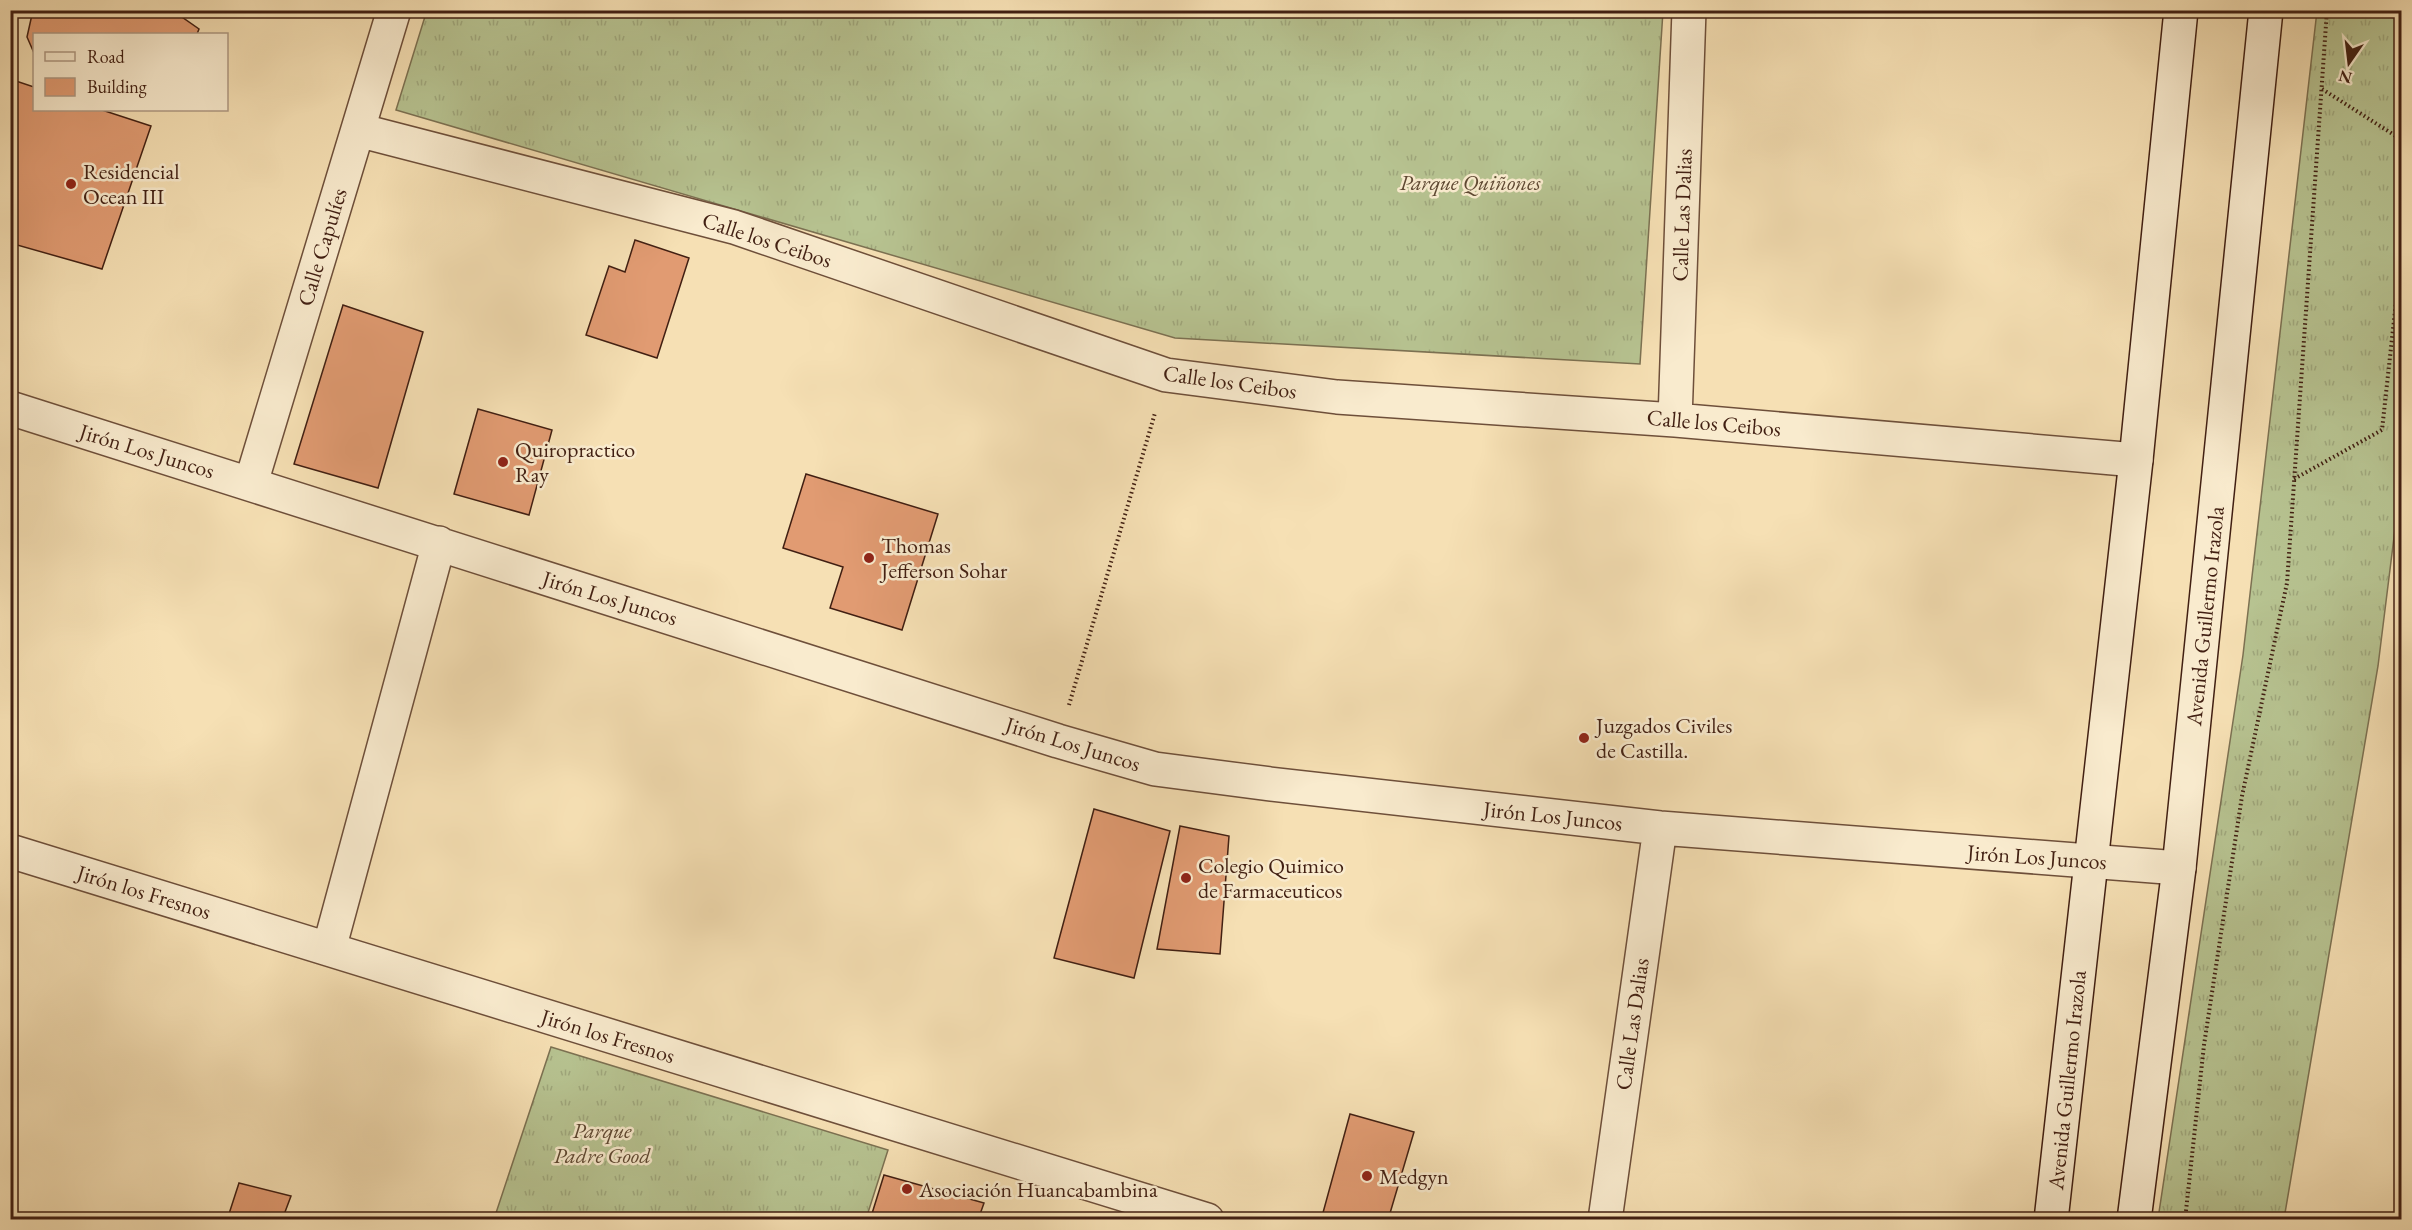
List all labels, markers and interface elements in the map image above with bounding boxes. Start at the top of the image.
legend [33,33,228,111]
north arrow [2319,33,2379,93]
text: Road [87,45,126,68]
text: N [2337,65,2354,89]
text: Building [87,75,147,98]
street label: Calle Las Dalias [1665,148,1699,282]
place label: Residencial Ocean III [83,157,180,211]
park label: Parque Quiñones [1400,168,1541,197]
marker: Residencial Ocean III [64,177,78,191]
street label: Calle Capulíes [290,185,354,309]
street label: Calle los Ceibos [699,205,835,275]
street label: Calle los Ceibos [1161,358,1299,406]
street label: Calle los Ceibos [1646,403,1782,443]
street label: Jirón Los Juncos [74,416,218,485]
place label: Quiropractico Ray [515,435,635,489]
marker: Quiropractico Ray [496,455,510,469]
street label: Avenida Guillermo Irazola [2179,505,2231,728]
place label: Thomas Jefferson Sohar [879,531,1008,585]
marker: Thomas Jefferson Sohar [862,551,876,565]
street label: Jirón Los Juncos [537,563,681,632]
street label: Jirón Los Juncos [1000,709,1144,778]
place label: Juzgados Civiles de Castilla. [1594,711,1732,765]
marker: Juzgados Civiles de Castilla. [1577,731,1591,745]
street label: Jirón Los Juncos [1480,794,1624,838]
street label: Jirón Los Juncos [1964,838,2108,876]
place label: Colegio Quimico de Farmaceuticos [1198,851,1344,905]
street label: Jirón los Fresnos [72,857,215,926]
marker: Colegio Quimico de Farmaceuticos [1179,871,1193,885]
street label: Calle Las Dalias [1608,956,1656,1092]
street label: Avenida Guillermo Irazola [2041,969,2093,1192]
street label: Jirón los Fresnos [536,1001,679,1070]
park label: Parque Padre Good [553,1116,651,1170]
place label: Medgyn [1379,1162,1449,1191]
marker: Medgyn [1360,1169,1374,1183]
place label: Asociación Huancabambina [918,1175,1158,1204]
marker: Asociación Huancabambina [900,1182,914,1196]

